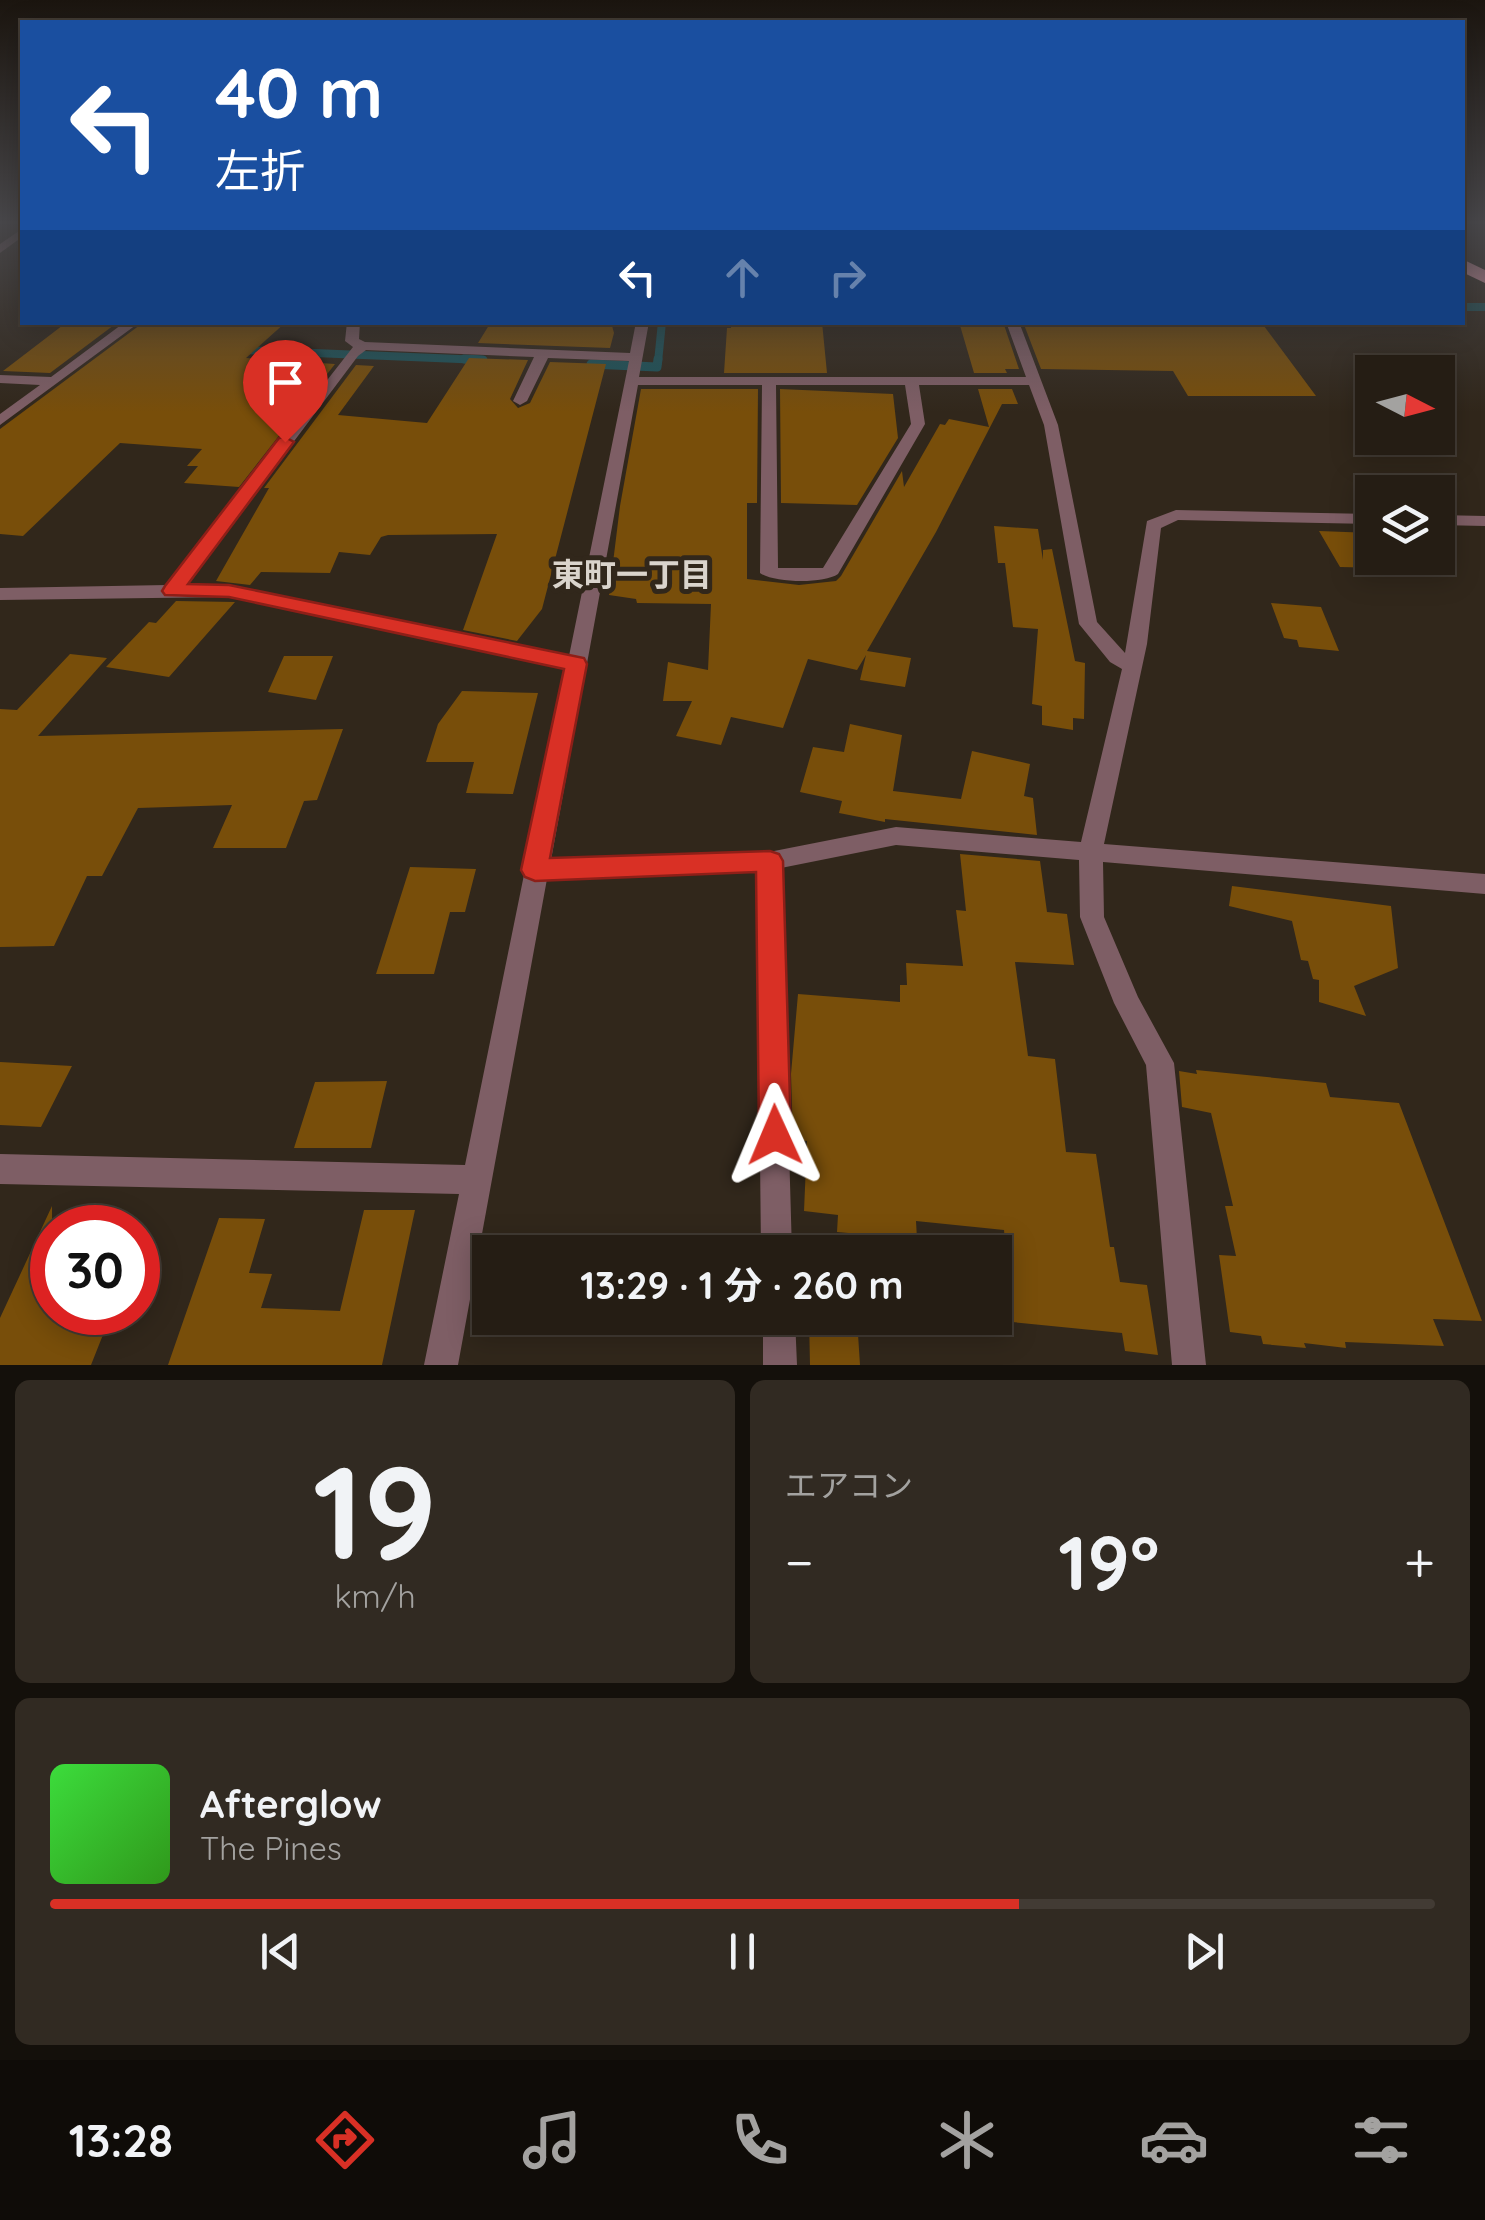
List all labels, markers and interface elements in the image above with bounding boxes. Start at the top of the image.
text: 40 m [215,48,383,136]
icon: left [50,60,180,190]
text: 左折 [215,142,305,198]
icon: left [610,250,665,305]
icon: ahead [715,250,770,305]
icon: right [820,250,875,305]
pin [243,340,328,443]
icon: arrive [258,355,313,410]
north arrow [1355,355,1455,455]
map controls [1355,355,1455,575]
button: layers [1355,475,1455,575]
district label: 東町一丁目 [552,554,712,594]
position arrow [723,1083,827,1187]
speed limit sign: 30 [30,1205,160,1335]
text: 13:29 · 1 分 · 260 m [580,1261,904,1309]
text: 19 [313,1429,437,1592]
text: エアコン [785,1465,913,1505]
text: 19° [1058,1515,1159,1609]
text: − [785,1527,814,1596]
text: + [1404,1527,1435,1596]
text: km/h [334,1576,416,1616]
text: Afterglow [200,1780,382,1828]
text: The Pines [200,1828,342,1868]
icon: previous [253,1924,308,1979]
icon: pause [715,1924,770,1979]
icon: next [1177,1924,1232,1979]
icon: directions [310,2105,380,2175]
icon: music [517,2105,587,2175]
icon: phone [725,2105,795,2175]
icon: climate [932,2105,1002,2175]
icon: car [1139,2105,1209,2175]
icon: filters [1346,2105,1416,2175]
text: 13:28 [69,2112,173,2168]

